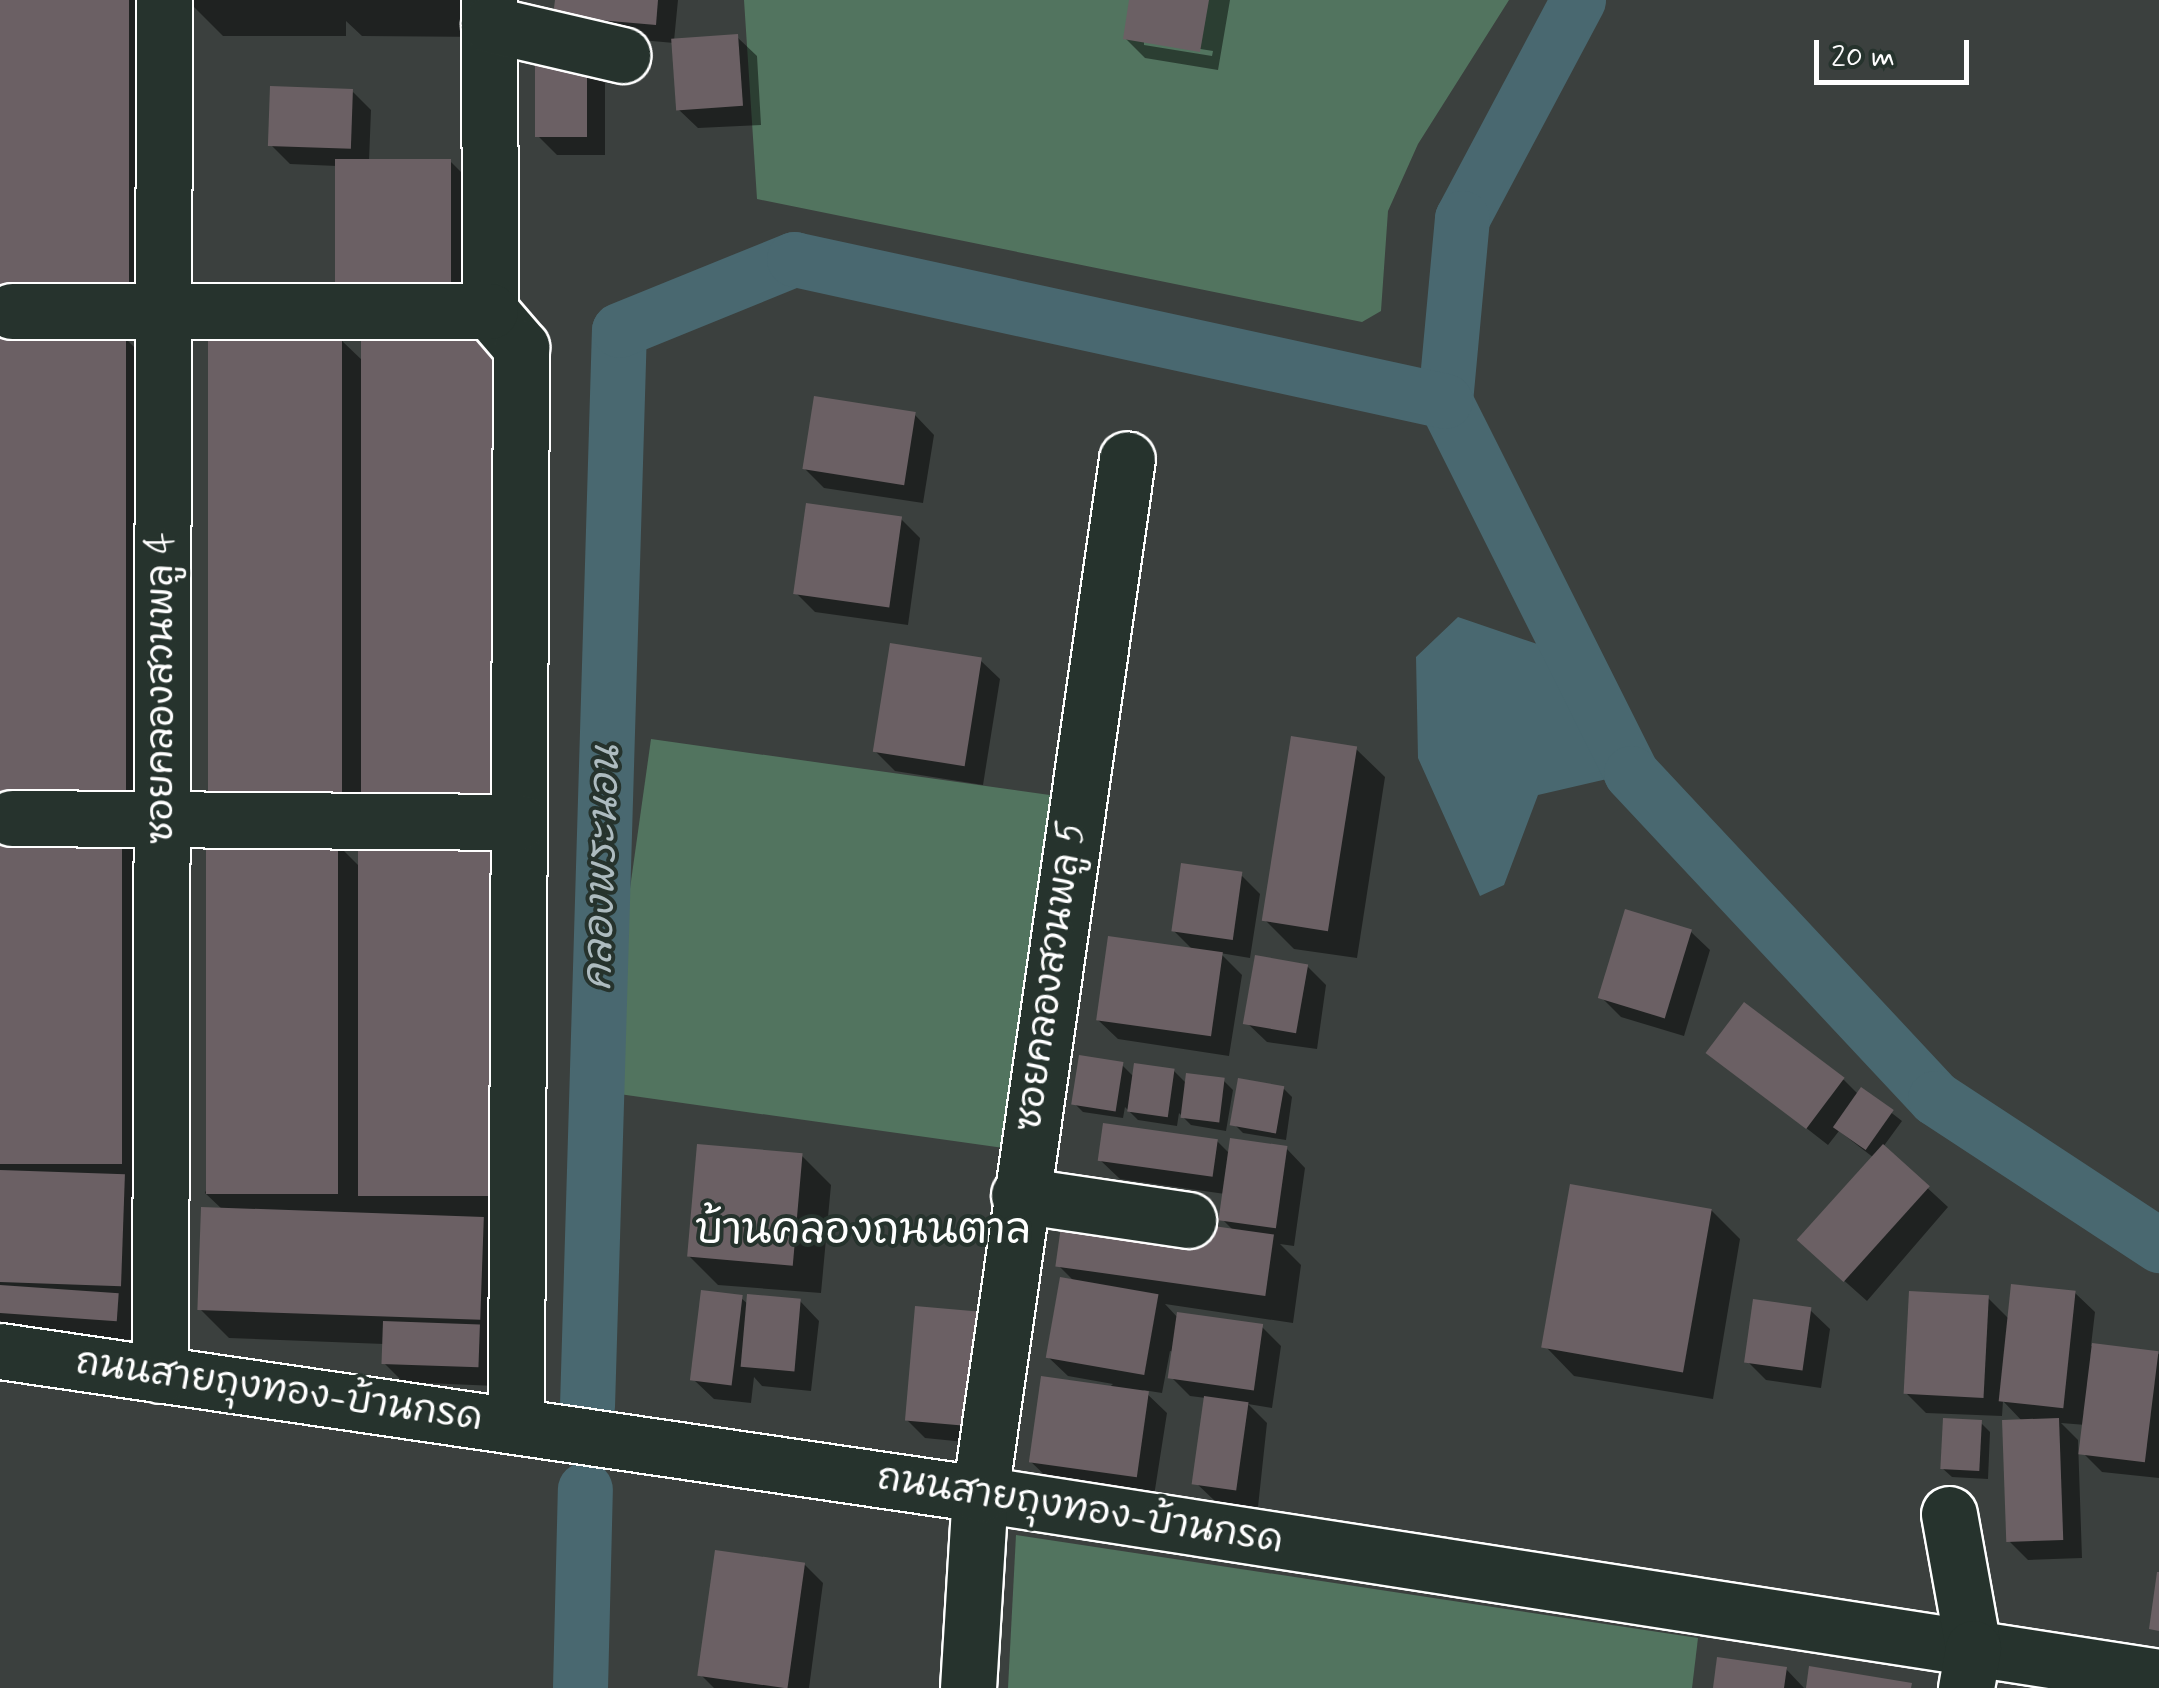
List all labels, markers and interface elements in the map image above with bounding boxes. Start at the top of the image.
scale bar [1819,20,1974,82]
text: 20 m [1831,38,1895,77]
street label: ซอยคลองสวนพลู 4 [139,532,185,844]
water label: คลองพระนอน [575,745,631,991]
street label: ซอยคลองสวนพลู 5 [1007,818,1095,1134]
district label: บ้านคลองถนนตาล [695,1207,1031,1257]
street label: ถนนสายถุงทอง-บ้านกรด [73,1340,485,1442]
street label: ถนนสายถุงทอง-บ้านกรด [874,1455,1286,1565]

